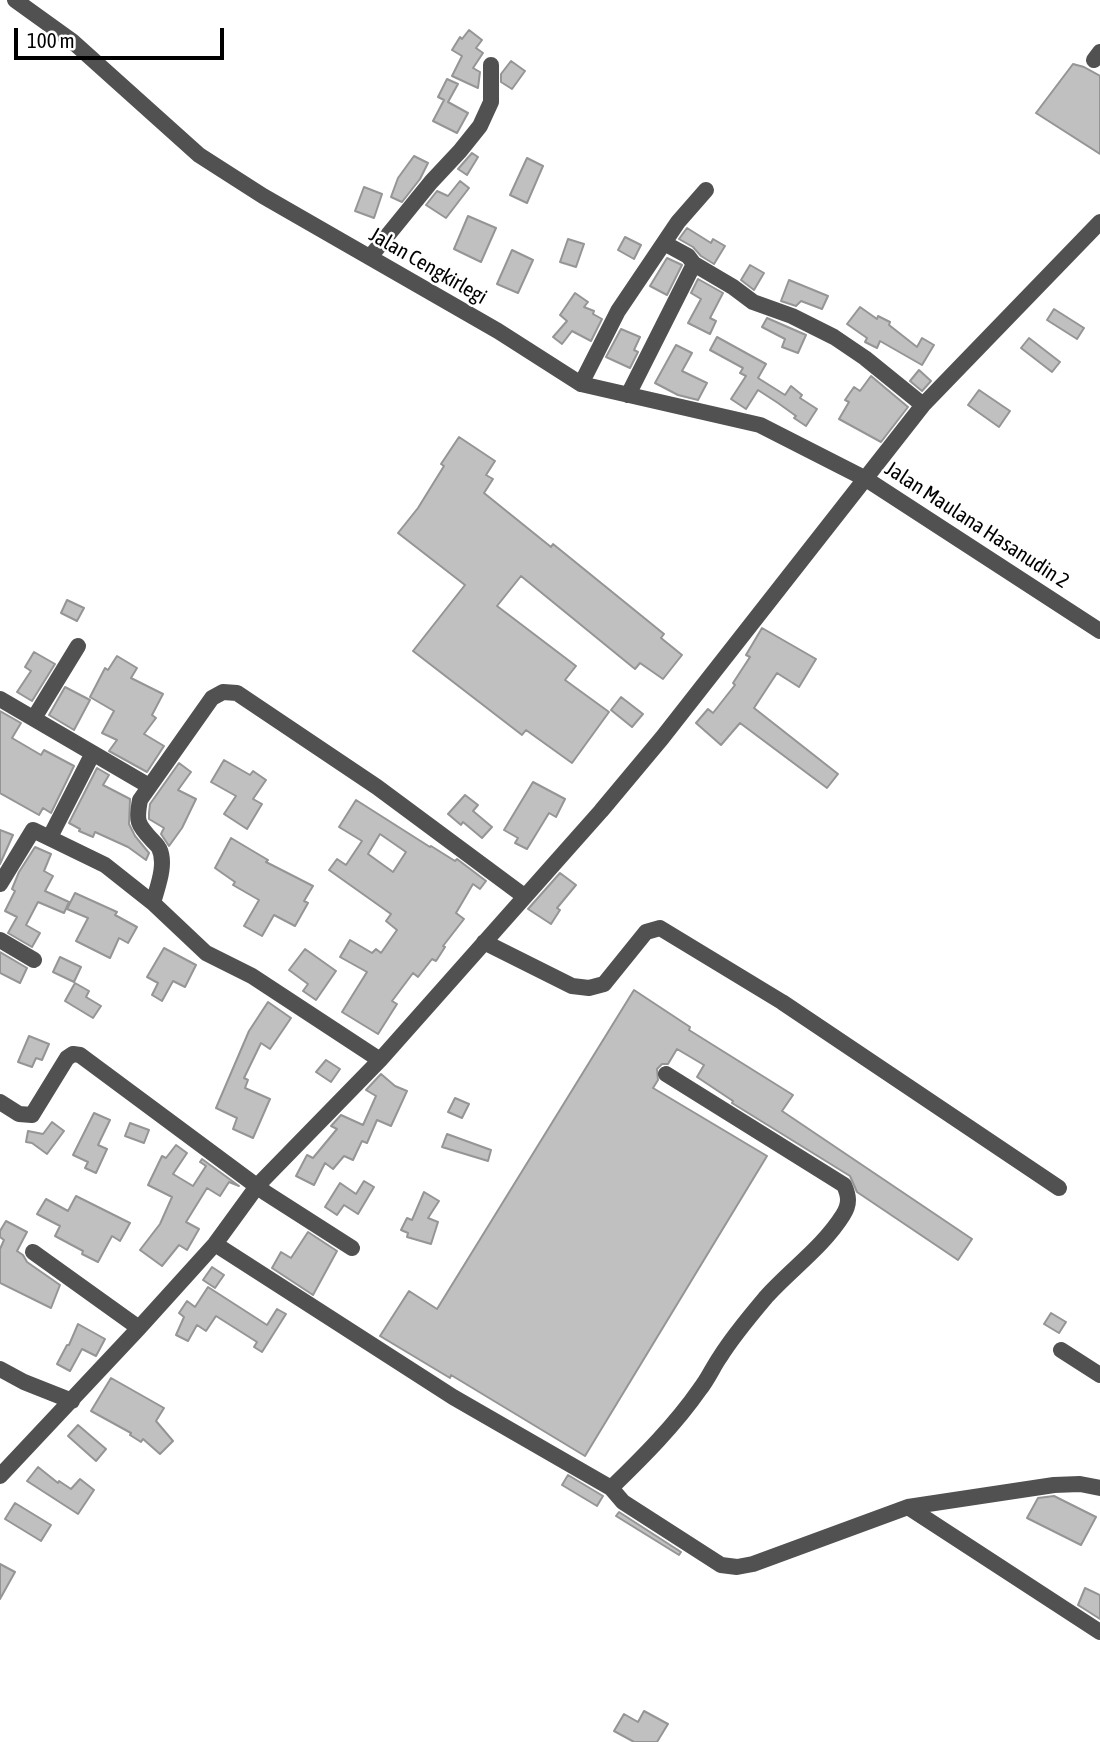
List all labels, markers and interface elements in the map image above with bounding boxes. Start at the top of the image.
scale bar [18,14,228,58]
text: 100 m [27,28,75,52]
street label: Jalan Cengkirlegi [365,222,491,310]
street label: Jalan Maulana Hasanudin 2 [880,456,1074,594]

